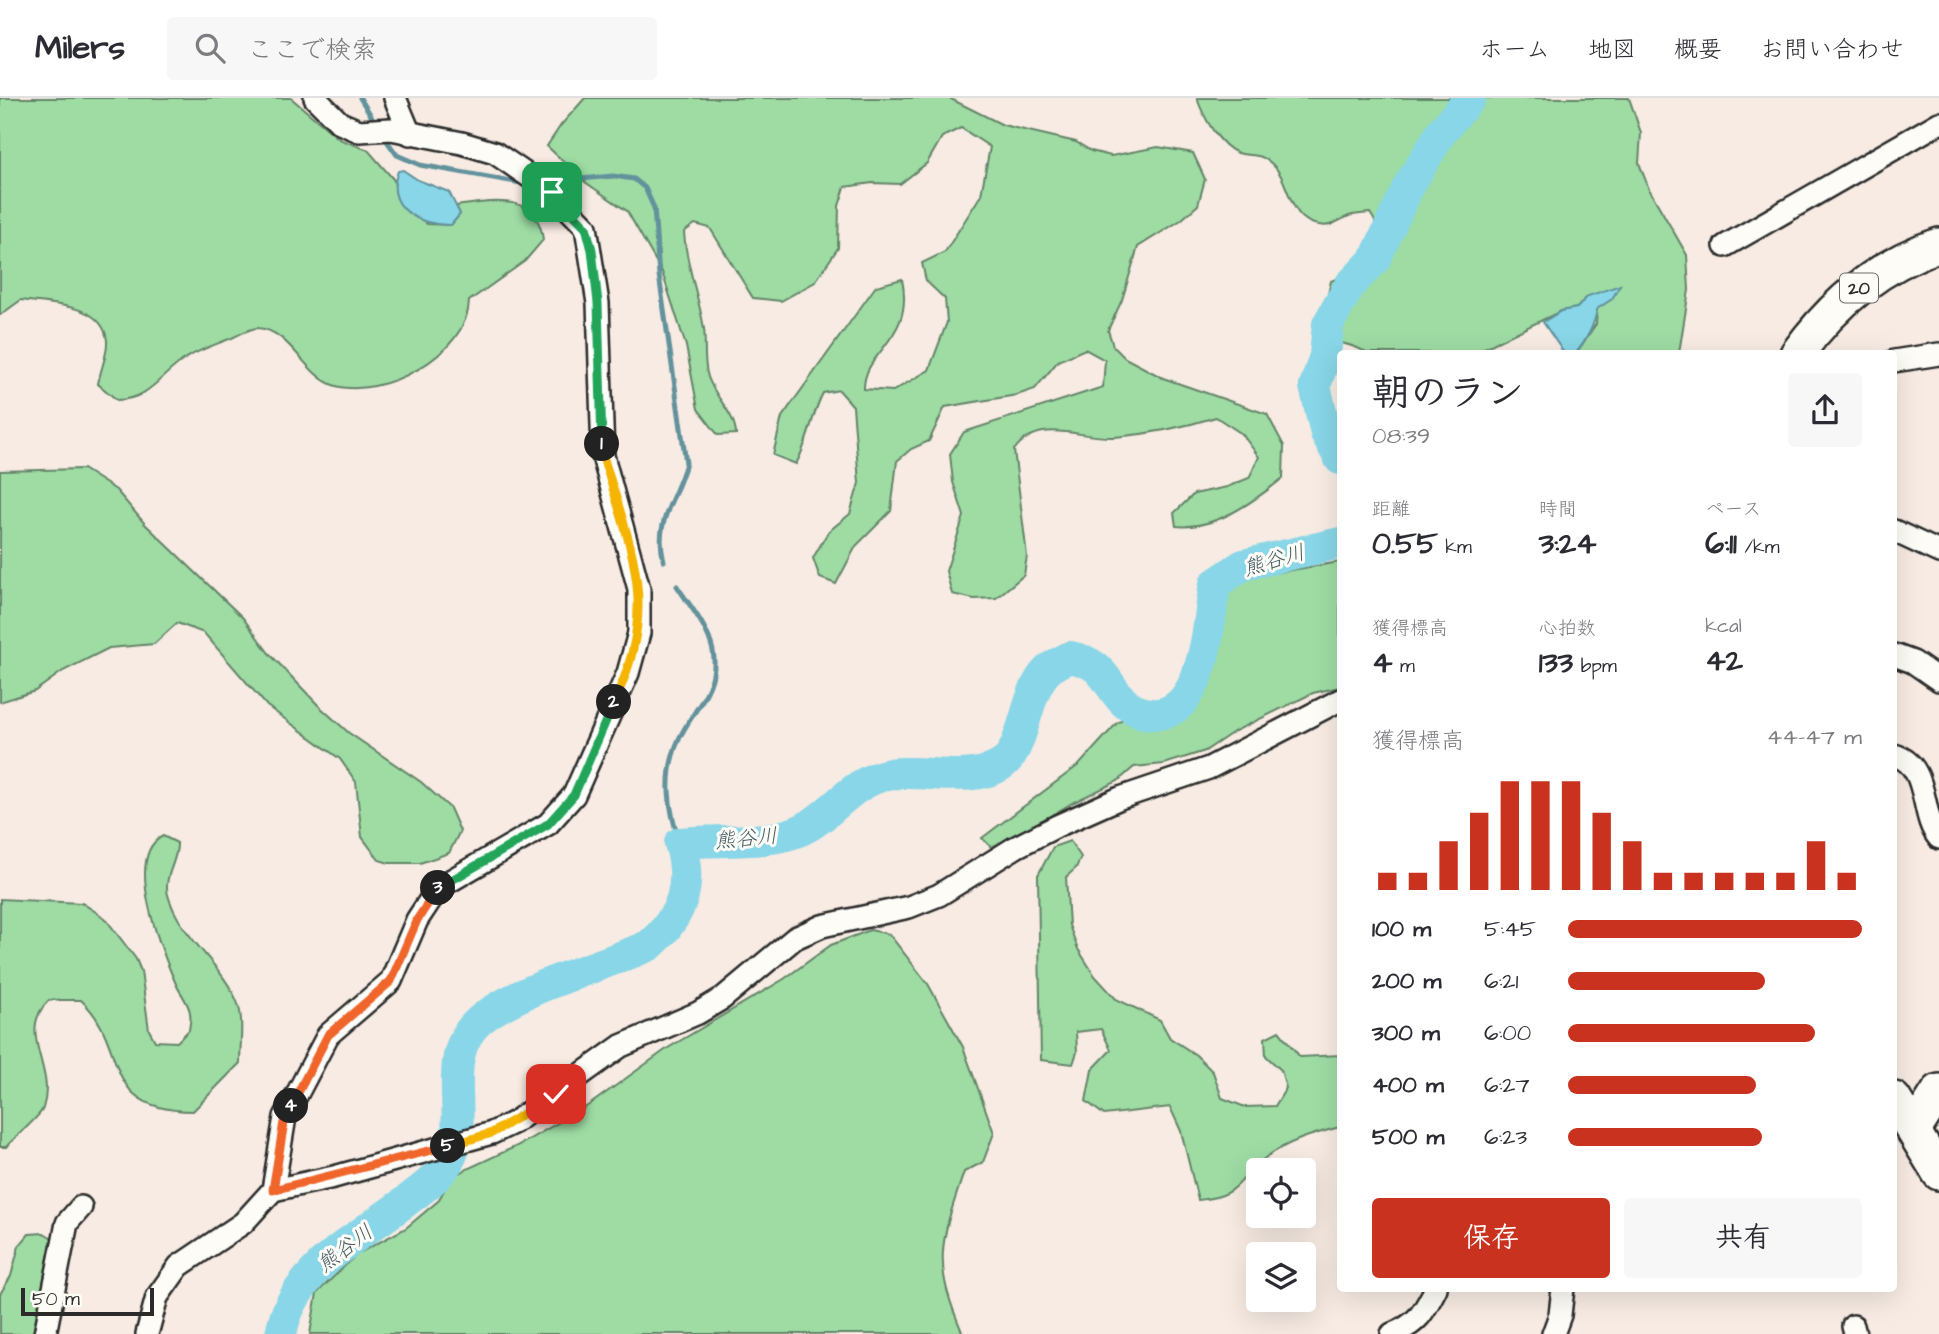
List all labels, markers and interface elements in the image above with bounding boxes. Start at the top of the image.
search box [167,17,657,80]
text: Milers [35,25,125,71]
icon: search [191,29,229,67]
text: ここで検索 [247,32,377,68]
text: ホーム [1479,33,1550,67]
text: 地図 [1588,33,1636,67]
text: 概要 [1674,33,1722,67]
text: お問い合わせ [1760,33,1904,67]
pin [522,162,582,222]
icon: arrive [533,173,571,211]
road number: 20 [1840,274,1878,302]
text: 朝のラン [1372,368,1524,420]
button: share [1788,373,1862,447]
text: 08:39 [1372,420,1430,452]
pin: 1 [584,426,620,462]
text: 1 [600,430,603,457]
text: 距離 [1372,496,1410,523]
text: 時間 [1539,496,1577,523]
text: ペース [1705,496,1761,523]
text: 0.55 [1372,523,1438,565]
text: 3:24 [1539,523,1597,565]
text: 6:11 [1705,523,1737,565]
text: km [1438,534,1472,561]
text: /km [1737,534,1780,561]
water label: 熊谷川 [1240,538,1308,583]
text: kcal [1705,613,1742,640]
text: 獲得標高 [1372,615,1448,642]
text: 心拍数 [1539,615,1596,642]
text: 42 [1705,640,1743,682]
text: 4 [1372,642,1392,684]
text: 133 [1539,642,1573,684]
text: m [1392,653,1415,680]
text: bpm [1573,653,1617,680]
pin: 2 [596,684,632,720]
text: 2 [608,688,619,715]
text: 44–47 m [1767,721,1862,753]
text: 獲得標高 [1372,725,1464,757]
water label: 熊谷川 [713,821,779,856]
pin: 3 [420,870,456,906]
text: 3 [433,874,442,901]
text: 100 m [1372,913,1431,945]
text: 5:45 [1484,913,1536,945]
text: 200 m [1372,965,1441,997]
text: 6:21 [1484,965,1518,997]
text: 300 m [1372,1017,1440,1049]
text: 6:00 [1484,1017,1531,1049]
pin [526,1064,586,1124]
text: 400 m [1372,1069,1444,1101]
text: 6:27 [1484,1069,1530,1101]
icon: check [537,1075,575,1113]
pin: 4 [274,1088,308,1124]
text: 4 [284,1092,297,1119]
text: 500 m [1372,1121,1444,1153]
text: 6:23 [1484,1121,1527,1153]
pin: 5 [430,1128,466,1164]
text: 5 [441,1132,454,1159]
map controls [1246,1158,1316,1312]
button: locate [1246,1158,1316,1228]
button: 保存 [1372,1198,1610,1278]
button: 共有 [1624,1198,1862,1278]
water label: 熊谷川 [311,1218,379,1279]
button: layers [1246,1242,1316,1312]
scale bar [21,1285,154,1317]
text: 50 m [32,1286,80,1313]

